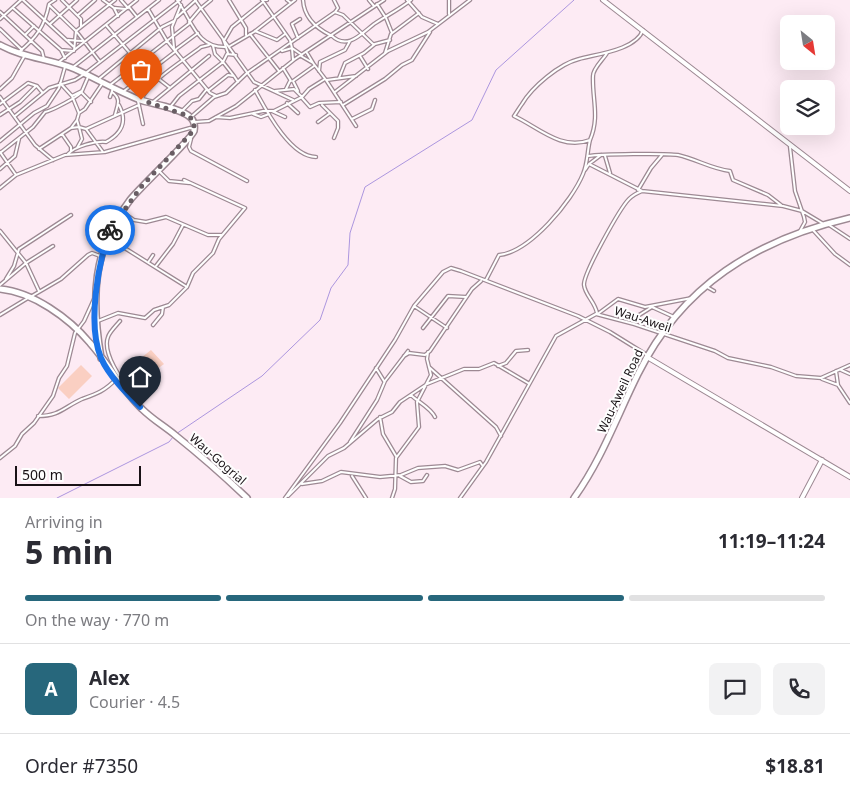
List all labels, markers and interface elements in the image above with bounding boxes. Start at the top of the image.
north arrow [780,15,835,70]
map controls [780,15,835,135]
pin [120,49,162,100]
icon: bag [127,56,155,84]
button: layers [780,80,835,135]
courier [85,205,135,255]
icon: bike [96,216,124,244]
street label: Wau-Aweil [612,302,674,336]
street label: Wau-Aweil Road [593,346,647,436]
pin [119,356,161,407]
icon: home [126,363,154,391]
street label: Wau-Gogrial [186,430,250,488]
scale bar [15,463,141,486]
text: 500 m [22,465,63,484]
text: Arriving in [25,511,103,533]
text: 11:19–11:24 [718,528,825,554]
text: 5 min [25,530,113,573]
text: On the way · 770 m [25,609,169,631]
button: chat [709,663,761,715]
button: phone [773,663,825,715]
text: Alex [89,665,130,691]
text: A [44,676,58,702]
text: Courier · 4.5 [89,691,180,713]
text: Order #7350 [25,753,138,779]
text: $18.81 [765,753,825,779]

